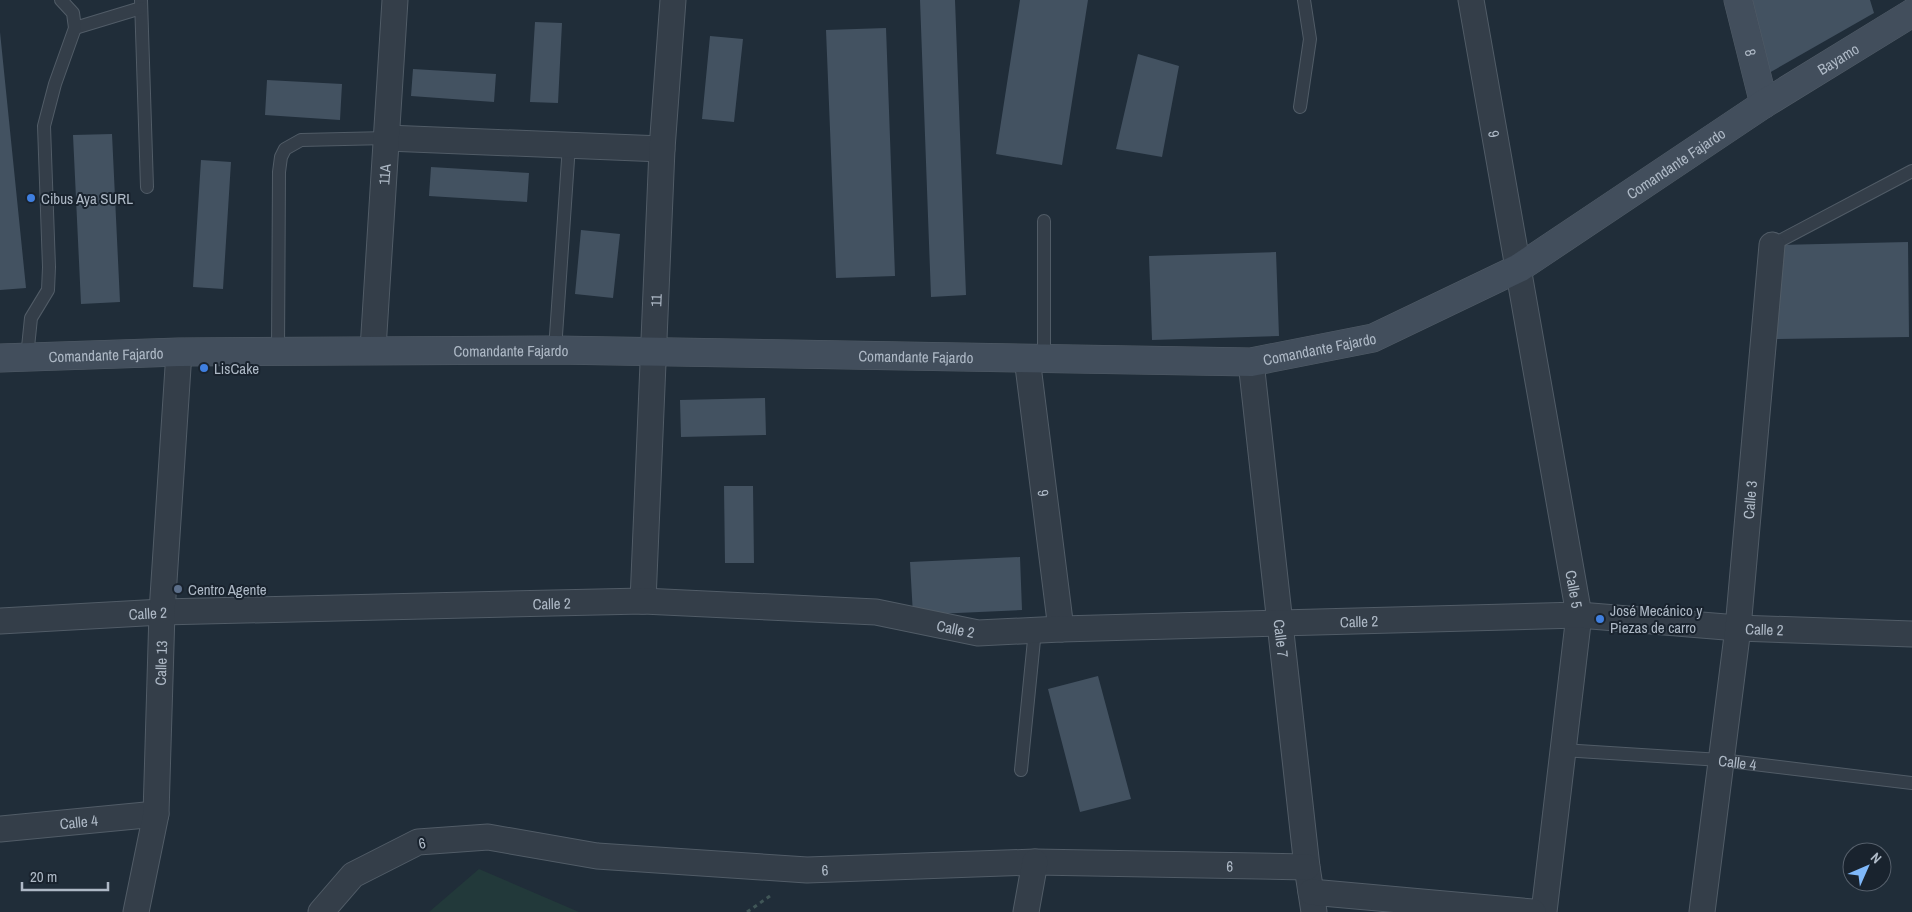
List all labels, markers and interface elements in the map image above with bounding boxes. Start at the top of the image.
street label: Bayamo [1813,38,1863,79]
street label: 8 [1740,47,1762,58]
street label: Comandante Fajardo [1622,122,1729,204]
street label: 9 [1484,129,1505,139]
street label: 11A [373,162,395,185]
place label: Cibus Aya SURL [41,188,133,209]
marker: Cibus Aya SURL [25,192,37,204]
street label: 11 [645,293,666,307]
street label: Comandante Fajardo [1261,327,1378,370]
street label: Comandante Fajardo [453,339,569,361]
street label: Comandante Fajardo [48,342,164,367]
street label: Comandante Fajardo [858,345,974,368]
place label: LisCake [214,358,259,379]
marker: LisCake [198,362,210,374]
street label: Calle 3 [1737,480,1762,520]
street label: 9 [1033,488,1055,498]
street label: Calle 5 [1561,568,1588,610]
place label: Centro Agente [188,579,267,600]
marker: Centro Agente [172,583,184,595]
street label: Calle 2 [532,592,571,614]
place label: José Mecánico y Piezas de carro [1610,600,1703,638]
street label: Calle 2 [128,601,167,624]
street label: Calle 2 [1340,610,1379,632]
marker: José Mecánico y Piezas de carro [1594,613,1606,625]
street label: Calle 2 [935,614,977,643]
street label: Calle 7 [1269,618,1294,659]
street label: Calle 2 [1745,618,1784,640]
street label: Calle 13 [149,640,172,686]
street label: Calle 4 [1717,749,1758,775]
street label: Calle 4 [59,809,99,834]
street label: 6 [417,832,428,854]
north arrow [1842,842,1892,892]
text: N [1867,849,1885,867]
street label: 6 [1226,855,1233,876]
street label: 6 [821,859,829,880]
scale bar [22,860,109,892]
text: 20 m [30,866,57,887]

